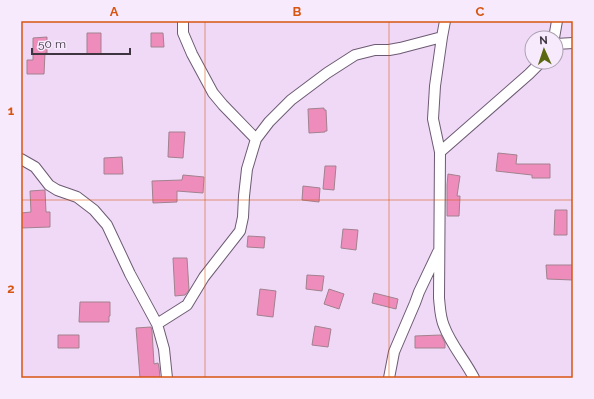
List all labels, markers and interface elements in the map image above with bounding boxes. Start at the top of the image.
text: A [110,4,119,19]
text: B [293,4,302,19]
text: C [476,4,485,19]
scale bar [32,30,130,56]
north arrow [524,30,564,70]
text: N [539,34,548,47]
text: 50 m [38,37,66,51]
text: 1 [8,103,15,118]
text: 2 [7,281,15,296]

